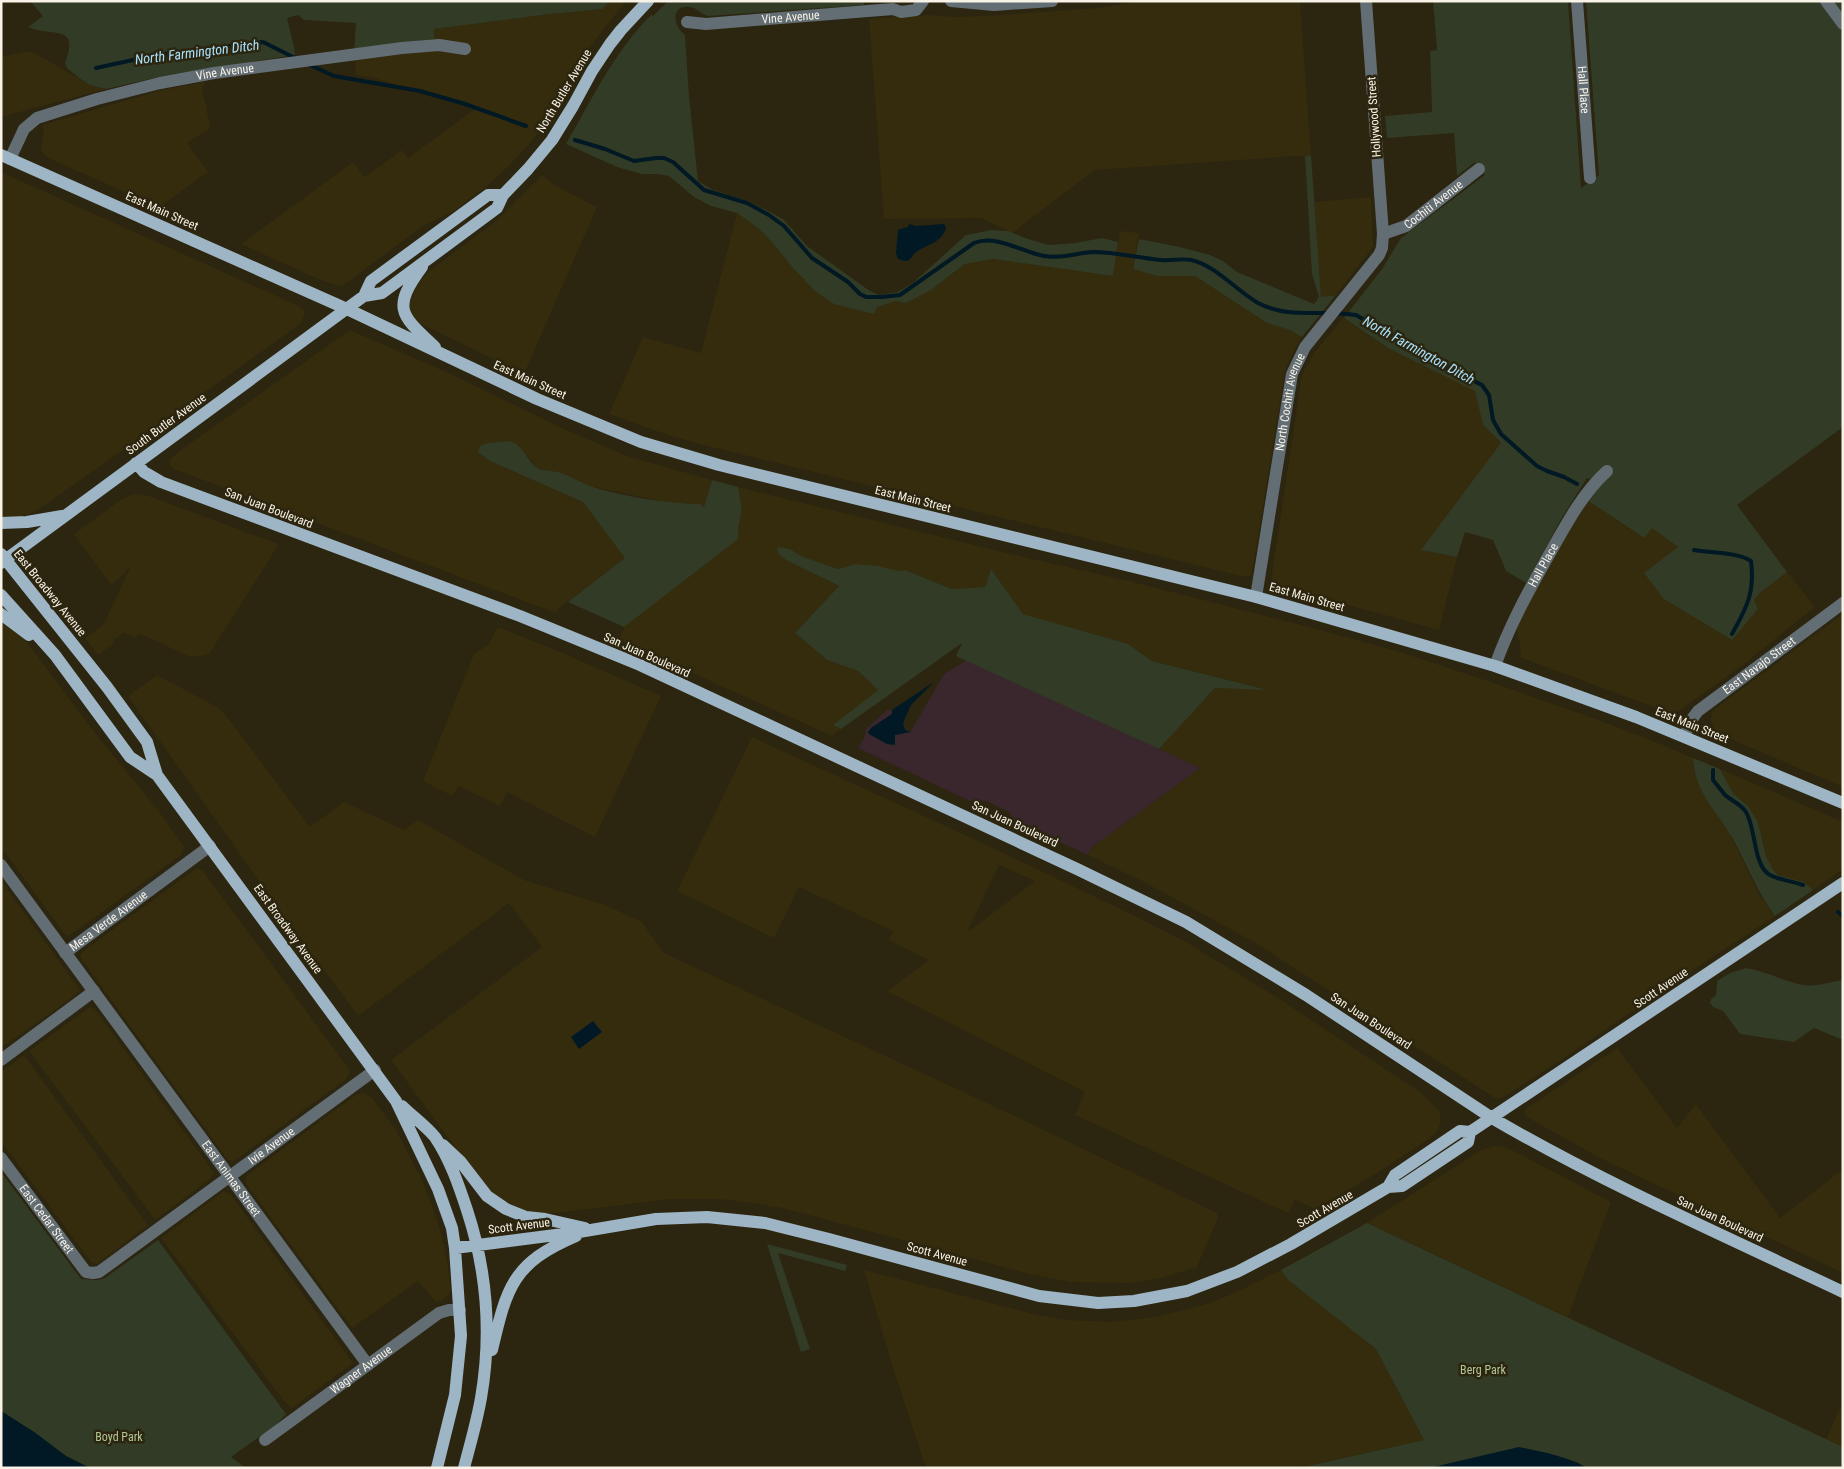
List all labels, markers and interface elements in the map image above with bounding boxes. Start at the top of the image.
street label: Vine Avenue [761,8,821,27]
water label: North Farmington Ditch [134,36,260,68]
street label: North Butler Avenue [534,46,595,135]
street label: Vine Avenue [195,61,255,83]
street label: Hall Place [1575,65,1592,115]
street label: Hollywood Street [1364,76,1384,158]
street label: Cochiti Avenue [1401,177,1466,232]
street label: East Main Street [124,189,201,233]
water label: North Farmington Ditch [1360,313,1478,387]
street label: North Cochiti Avenue [1273,351,1308,452]
street label: East Main Street [492,358,569,402]
street label: South Butler Avenue [123,390,209,458]
street label: East Main Street [874,483,953,515]
street label: San Juan Boulevard [223,485,315,531]
street label: Hall Place [1525,540,1561,589]
street label: East Broadway Avenue [11,547,89,639]
street label: East Main Street [1268,580,1347,615]
street label: San Juan Boulevard [601,630,693,680]
street label: East Navajo Street [1720,634,1799,697]
street label: East Main Street [1653,704,1731,746]
street label: San Juan Boulevard [970,798,1060,850]
street label: East Broadway Avenue [251,882,325,977]
street label: Mesa Verde Avenue [67,887,150,954]
street label: Scott Avenue [1631,965,1691,1011]
street label: San Juan Boulevard [1328,990,1414,1052]
street label: Ivie Avenue [246,1124,298,1167]
street label: East Animas Street [199,1138,264,1219]
street label: East Cedar Street [16,1182,77,1256]
street label: Scott Avenue [1295,1187,1356,1231]
street label: San Juan Boulevard [1675,1193,1765,1245]
street label: Scott Avenue [487,1215,551,1237]
street label: Scott Avenue [905,1239,969,1269]
street label: Wagner Avenue [327,1342,395,1397]
park label: Berg Park [1460,1363,1506,1377]
park label: Boyd Park [95,1430,143,1444]

